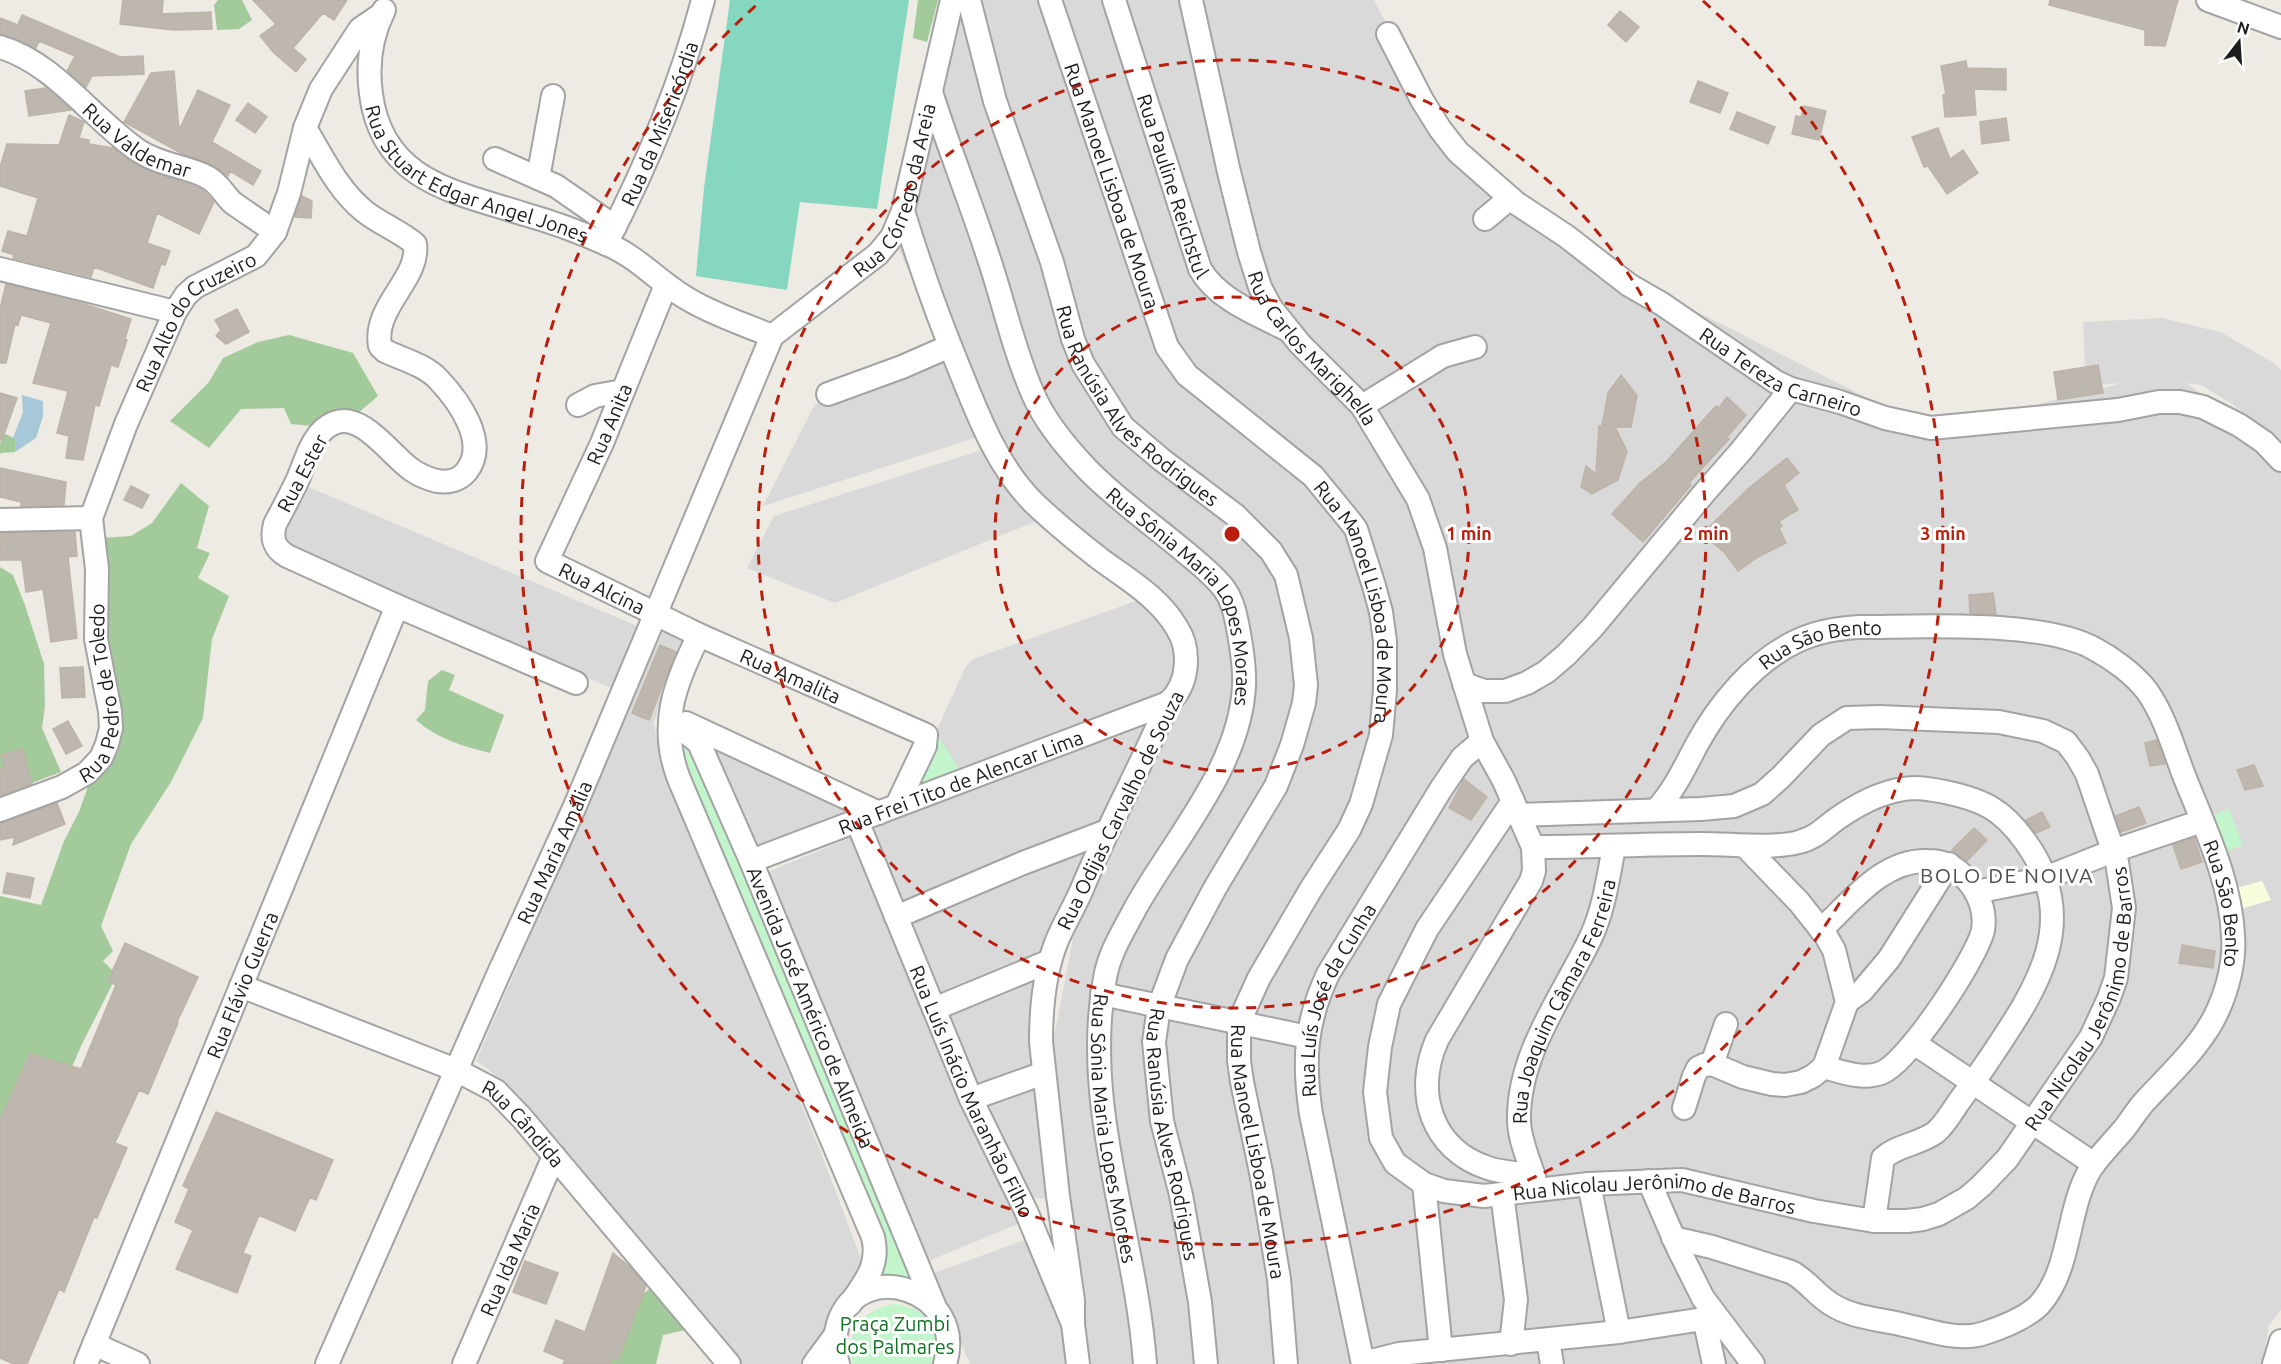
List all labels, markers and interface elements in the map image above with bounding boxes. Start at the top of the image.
north arrow [2209,12,2269,72]
text: N [2235,17,2252,38]
street label: Rua da Misericórdia [616,38,702,209]
street label: Rua Manoel Lisboa de Moura [1060,60,1165,312]
street label: Rua Pauline Reichstul [1133,91,1214,283]
street label: Rua Valdemar [79,98,194,181]
street label: Rua Córrego da Areia [848,101,939,281]
street label: Rua Stuart Edgar Angel Jones [362,102,592,246]
street label: Rua Alto do Cruzeiro [130,247,260,395]
street label: Rua Carlos Marighella [1244,268,1382,429]
street label: Rua Ranúsia Alves Rodrigues [1053,302,1224,510]
street label: Rua Tereza Carneiro [1696,322,1865,420]
street label: Rua Anita [582,380,636,468]
street label: Rua Ester [272,430,332,516]
street label: Rua Manoel Lisboa de Moura [1310,476,1397,725]
street label: Rua Sônia Maria Lopes Moraes [1102,482,1256,708]
text: 1 min [1446,523,1492,543]
text: 2 min [1683,523,1729,543]
text: 3 min [1920,523,1966,543]
centre of rings [1222,524,1242,544]
street label: Rua Alcina [555,557,649,619]
street label: Rua Pedro de Toledo [75,603,123,787]
street label: Rua São Bento [1753,615,1882,674]
street label: Rua Amalita [737,643,845,708]
street label: Rua Odijas Carvalho de Souza [1052,687,1188,933]
street label: Rua Frei Tito de Alencar Lima [835,725,1086,838]
street label: Rua Maria Amália [511,777,596,927]
street label: Rua São Bento [2199,836,2245,969]
street label: Avenida José Américo de Almeida [743,863,880,1151]
district label: BOLO DE NOIVA [1920,863,2094,887]
street label: Rua Nicolau Jerônimo de Barros [2019,865,2136,1134]
street label: Rua Joaquim Câmara Ferreira [1507,877,1619,1124]
street label: Rua Luís José da Cunha [1295,899,1380,1098]
street label: Rua Flávio Guerra [201,908,282,1062]
street label: Rua Luís Inácio Maranhão Filho [906,962,1039,1221]
street label: Rua Sônia Maria Lopes Moraes [1087,993,1142,1265]
street label: Rua Ranúsia Alves Rodrigues [1143,1007,1204,1262]
street label: Rua Manoel Lisboa de Moura [1228,1024,1290,1281]
street label: Rua Cândida [479,1074,570,1171]
street label: Rua Nicolau Jerônimo de Barros [1511,1168,1798,1218]
street label: Rua Ida Maria [475,1199,544,1319]
park label: Praça Zumbi dos Palmares [836,1312,954,1358]

